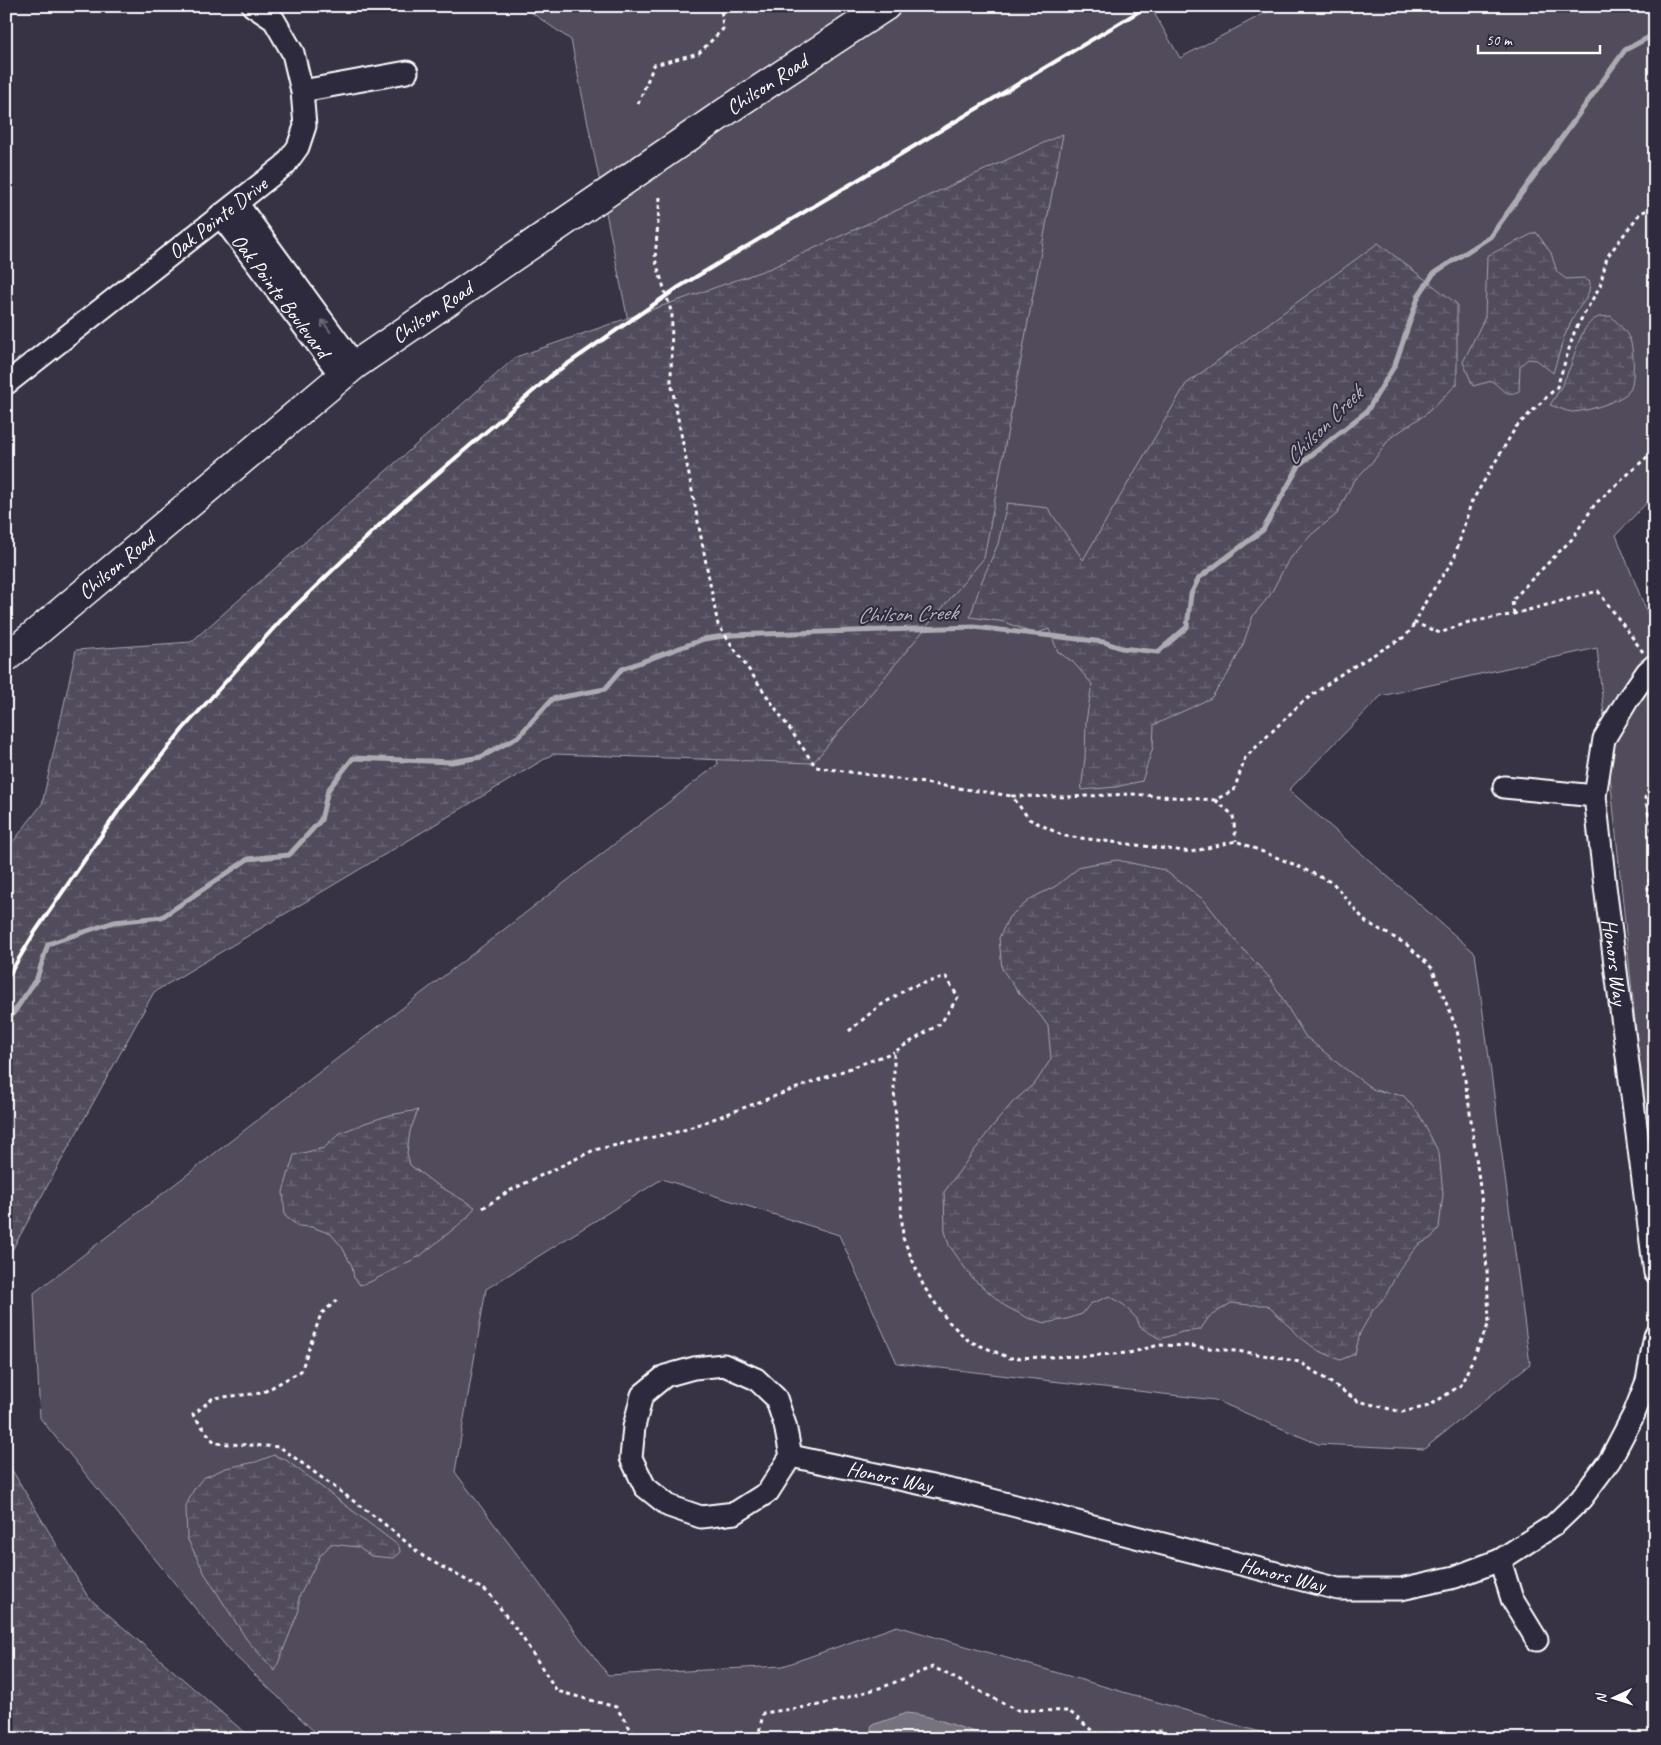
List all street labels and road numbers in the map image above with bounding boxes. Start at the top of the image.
street label: Chilson Road [721,46,816,121]
street label: Oak Pointe Drive [163,170,273,265]
street label: Oak Pointe Boulevard [226,228,338,366]
street label: Chilson Road [387,274,481,349]
street label: Chilson Road [73,523,163,605]
street label: Honors Way [1596,917,1633,1008]
street label: Honors Way [845,1455,937,1499]
street label: Honors Way [1237,1551,1330,1599]

